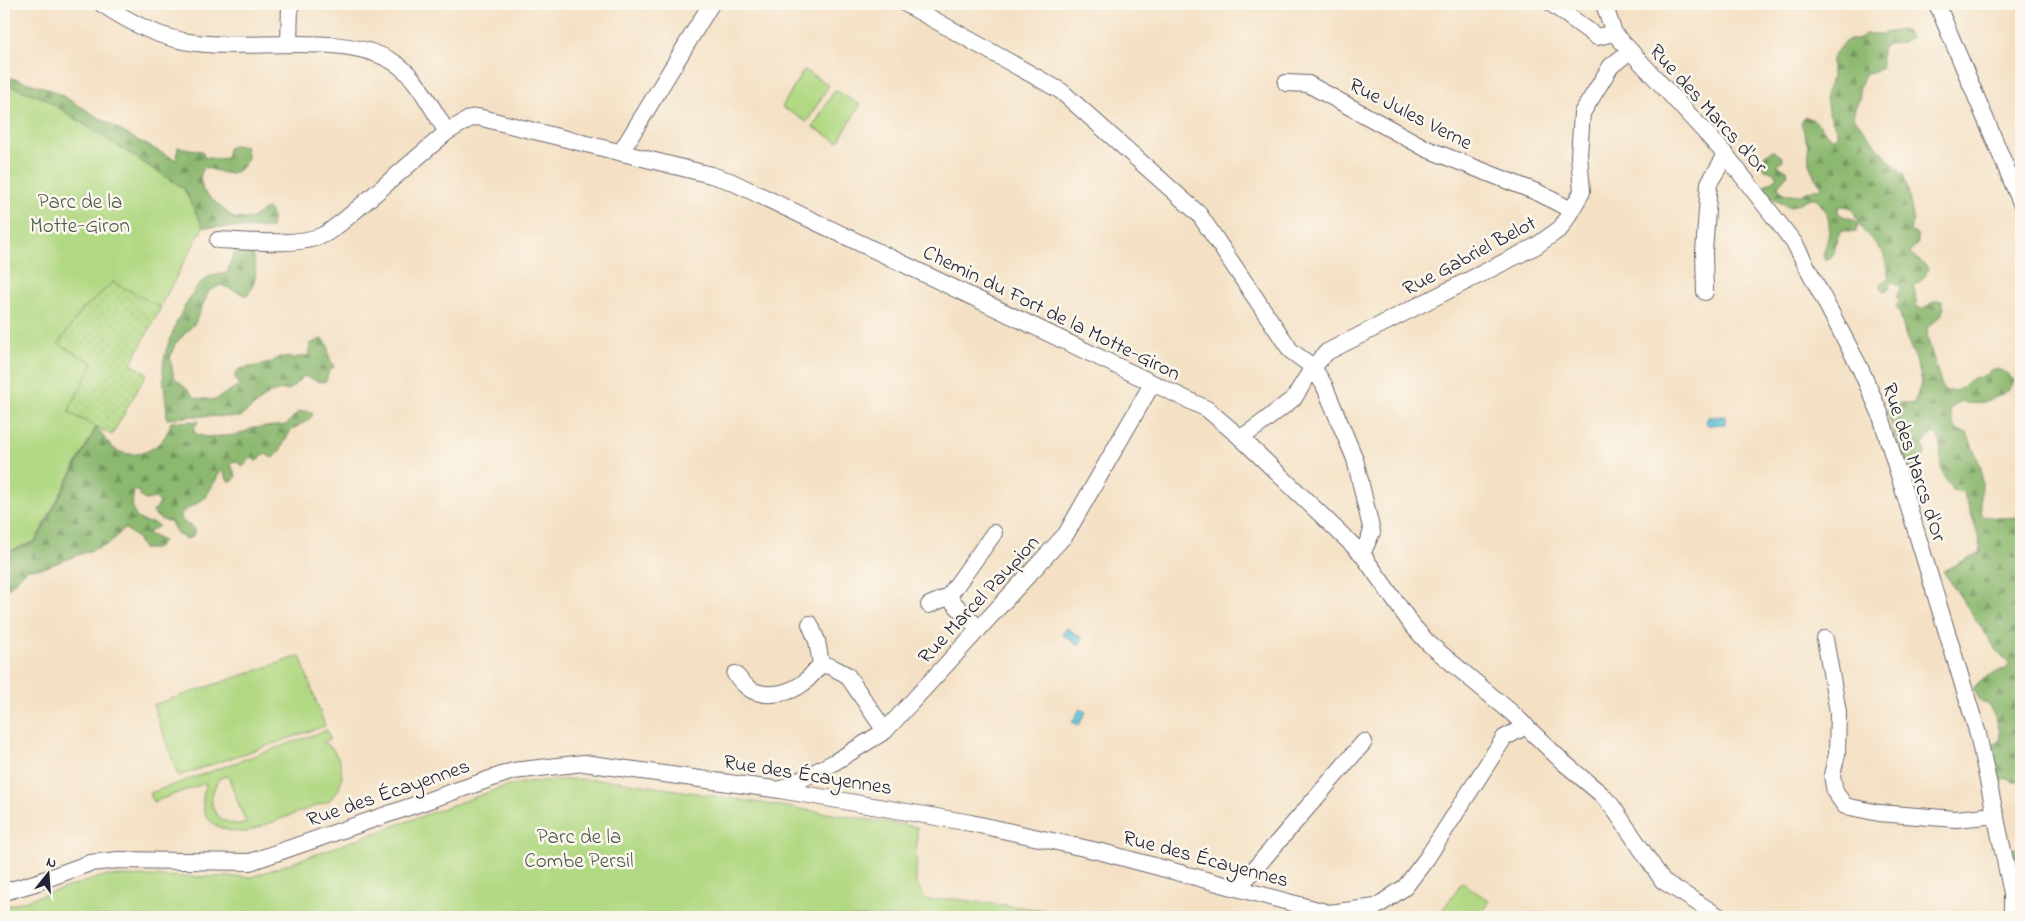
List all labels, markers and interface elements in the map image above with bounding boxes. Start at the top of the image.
street label: Rue des Marcs d'Or [1641,38,1774,181]
street label: Rue Jules Verne [1343,71,1477,159]
park label: Parc de la Motte-Giron [30,188,130,242]
street label: Rue Gabriel Belot [1398,209,1542,305]
street label: Chemin du Fort de la Motte-Giron [917,238,1185,389]
street label: Rue des Marcs d'Or [1873,379,1953,546]
street label: Rue Marcel Paupion [912,529,1047,672]
street label: Rue des Écayennes [721,748,894,806]
street label: Rue des Écayennes [303,752,475,838]
park label: Parc de la Combe Persil [524,823,634,877]
street label: Rue des Écayennes [1119,823,1292,898]
north arrow [22,848,72,898]
text: N [44,852,59,874]

